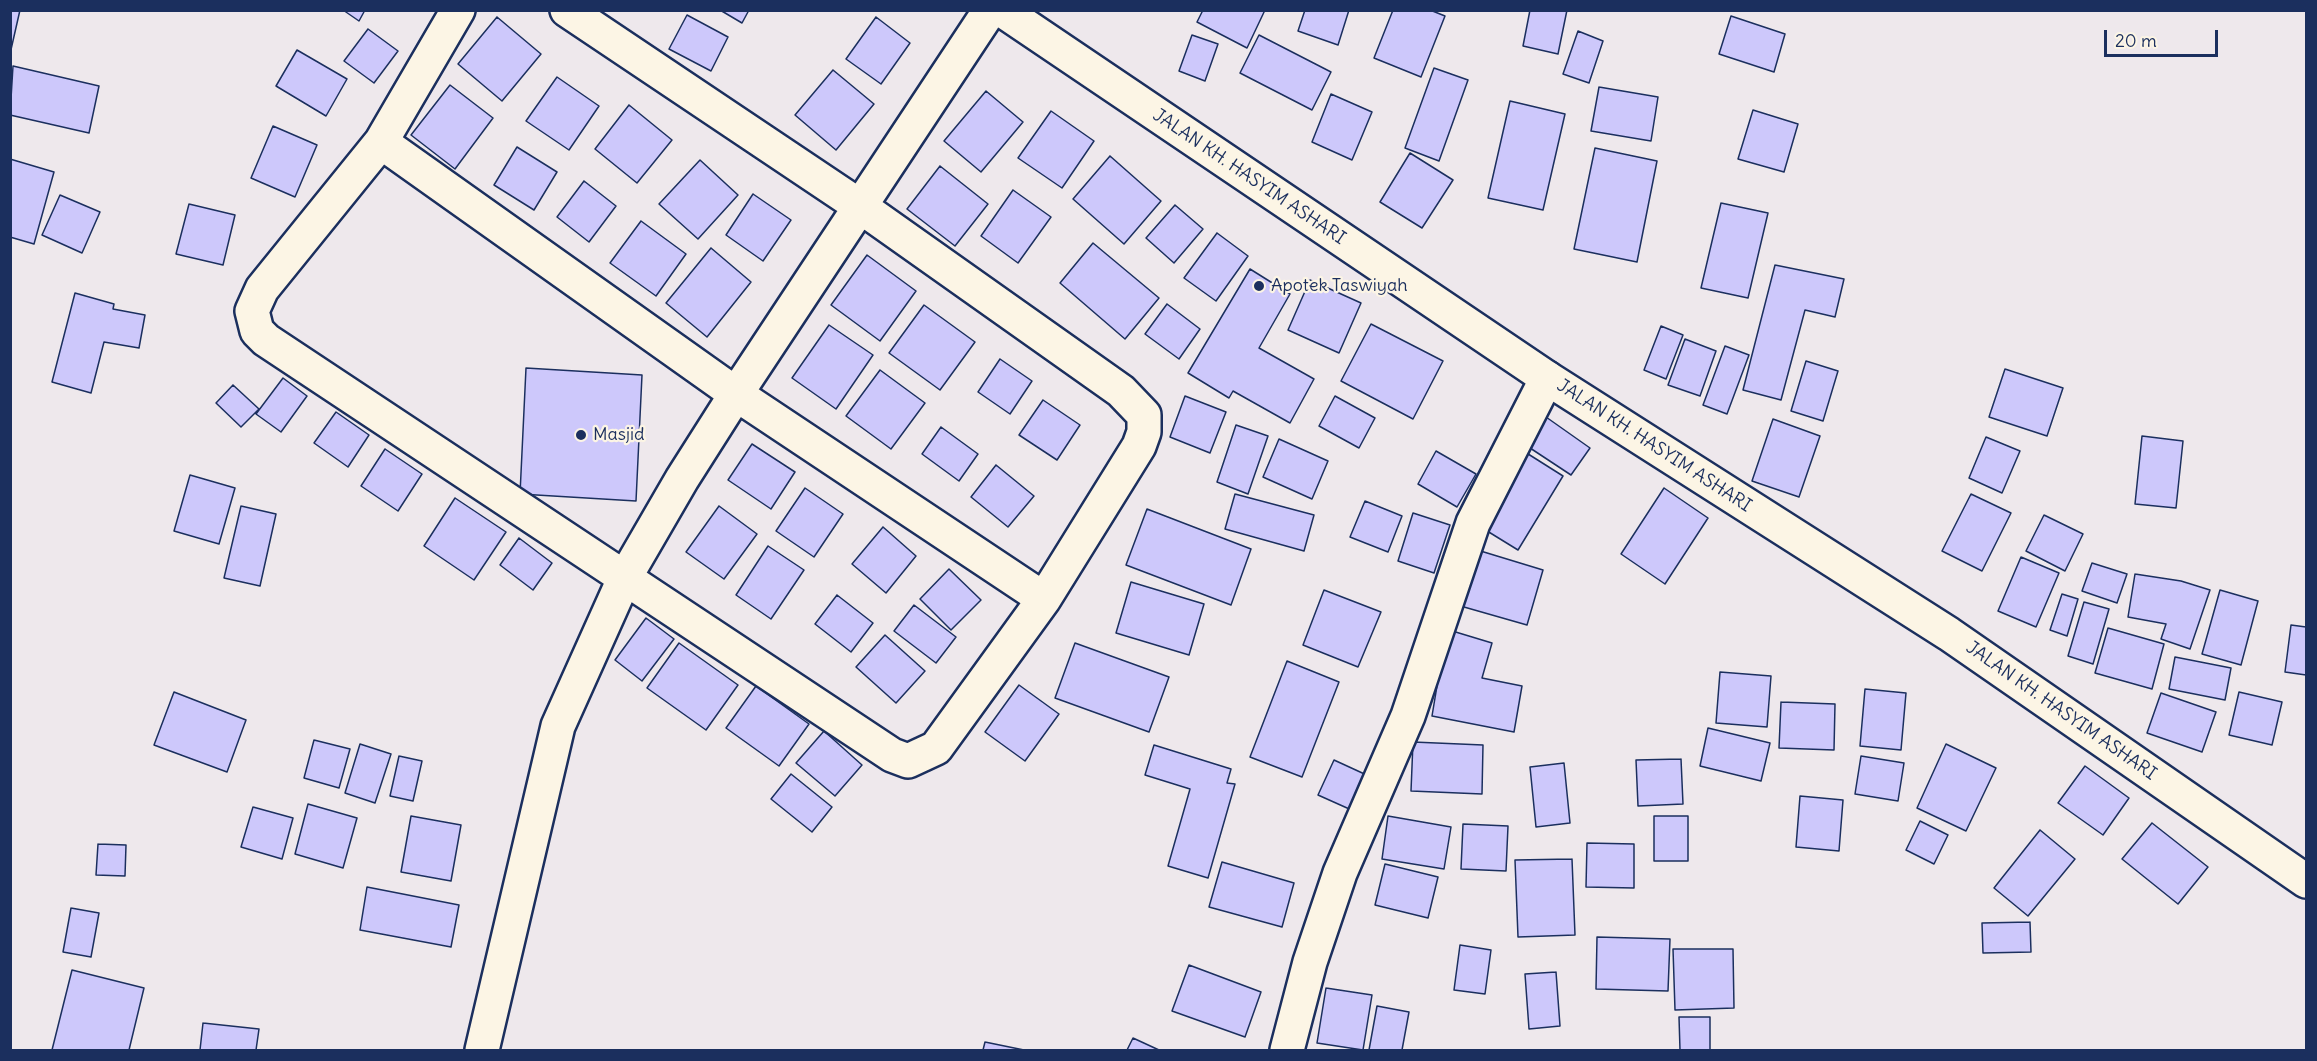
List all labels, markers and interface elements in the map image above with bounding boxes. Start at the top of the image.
scale bar [2107,18,2221,56]
text: 20 m [2115,29,2157,52]
street label: JALAN KH. HASYIM ASHARI [1149,104,1349,250]
place label: Apotek Taswiyah [1271,275,1408,297]
marker: Apotek Taswiyah [1252,279,1266,293]
street label: JALAN KH. HASYIM ASHARI [1553,375,1755,517]
place label: Masjid [593,424,645,446]
marker: Masjid [574,428,588,442]
street label: JALAN KH. HASYIM ASHARI [1962,637,2160,785]

